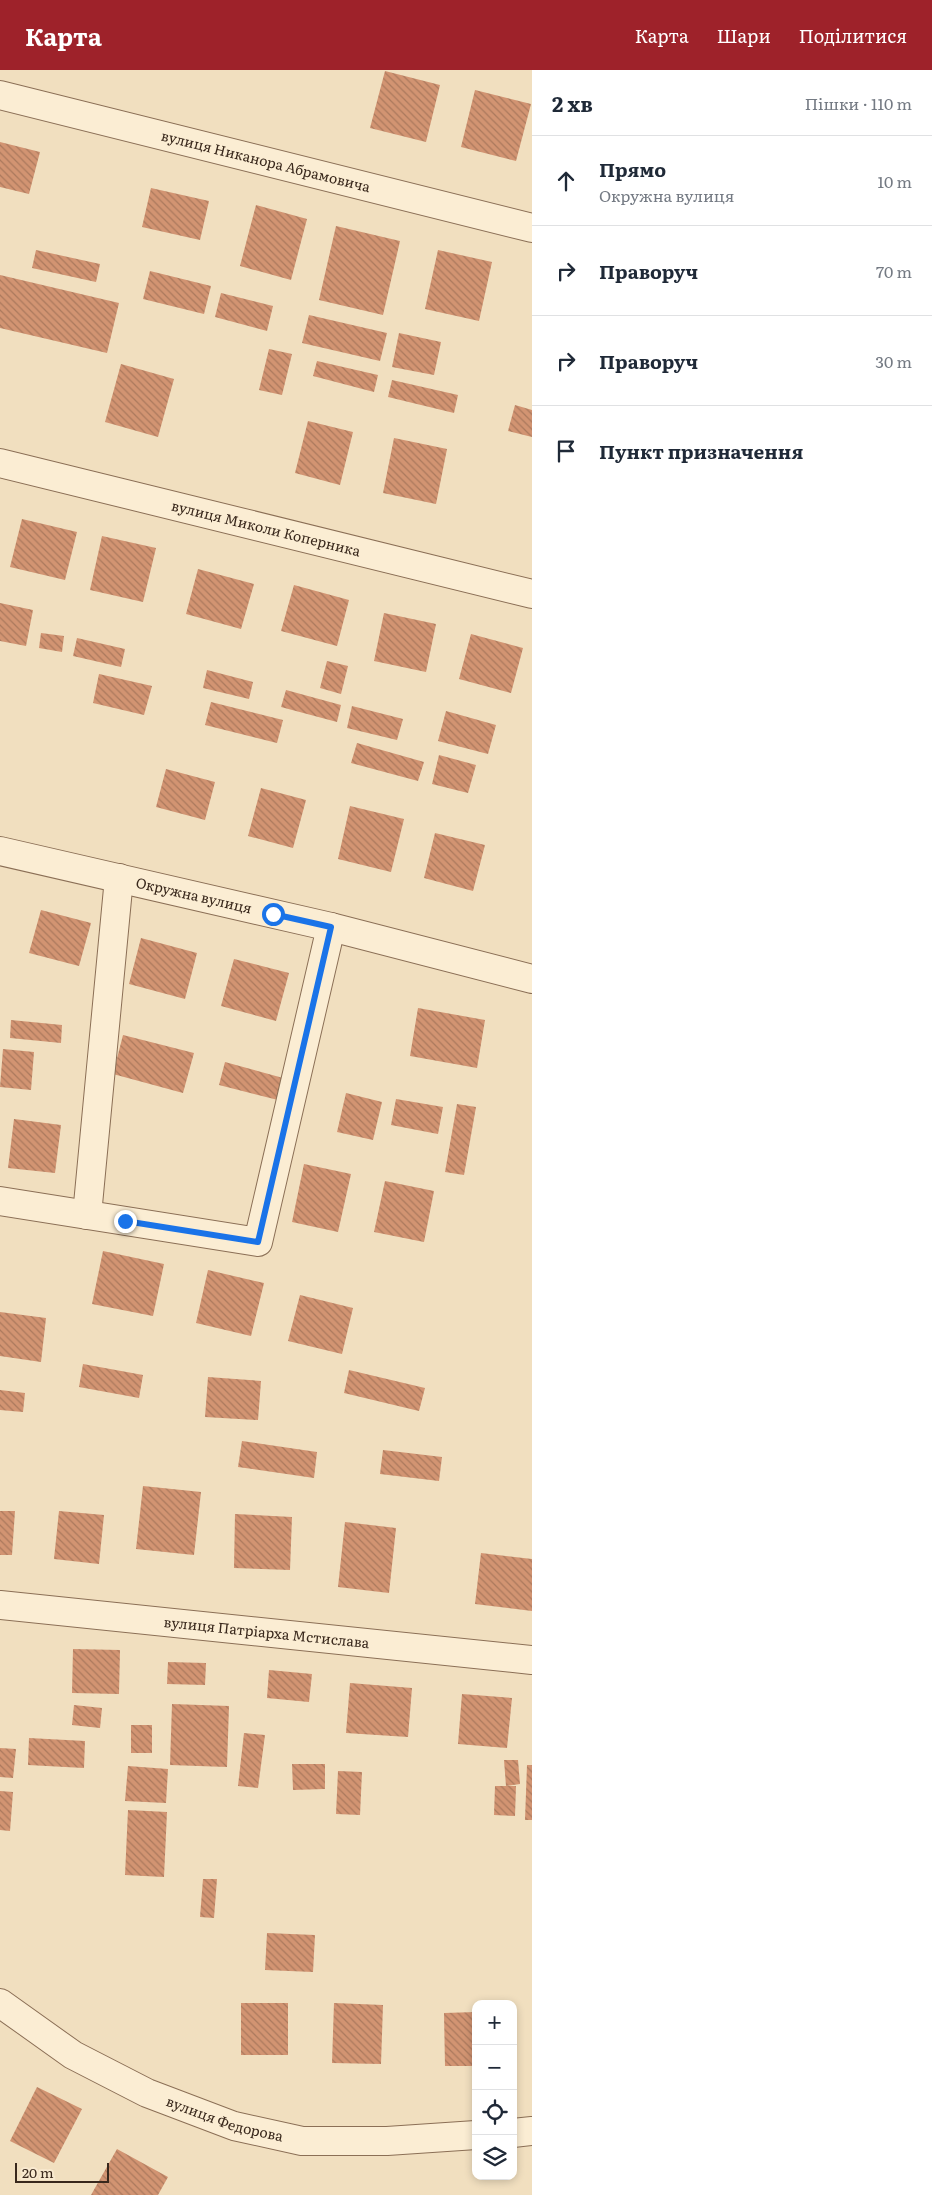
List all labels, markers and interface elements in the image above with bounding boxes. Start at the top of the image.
text: Карта [25,18,102,53]
text: Карта [635,22,689,49]
text: Шари [717,22,771,49]
text: Поділитися [799,22,907,49]
text: 2 хв [552,87,593,118]
text: Пішки · 110 m [805,91,912,115]
street label: вулиця Никанора Абрамовича [159,125,373,196]
text: Прямо [599,155,666,183]
icon: ahead [552,167,580,195]
text: 10 m [878,169,912,193]
text: Окружна вулиця [599,183,734,207]
icon: right [552,257,580,285]
text: Праворуч [599,257,698,285]
text: 70 m [876,259,912,283]
icon: right [552,347,580,375]
text: Праворуч [599,347,698,375]
text: 30 m [875,349,912,373]
icon: arrive [552,437,580,465]
text: Пункт призначення [599,437,803,465]
street label: вулиця Миколи Коперника [170,495,363,561]
street label: Окружна вулиця [134,872,254,918]
route start [262,903,285,926]
route end [114,1210,137,1233]
street label: вулиця Патріарха Мстислава [163,1611,371,1652]
map controls [472,2000,517,2180]
button: + [472,2000,517,2045]
button: − [472,2045,517,2090]
street label: вулиця Федорова [164,2090,286,2146]
button: locate [472,2090,517,2135]
button: layers [472,2135,517,2180]
scale bar [15,2160,109,2183]
text: 20 m [22,2162,54,2182]

